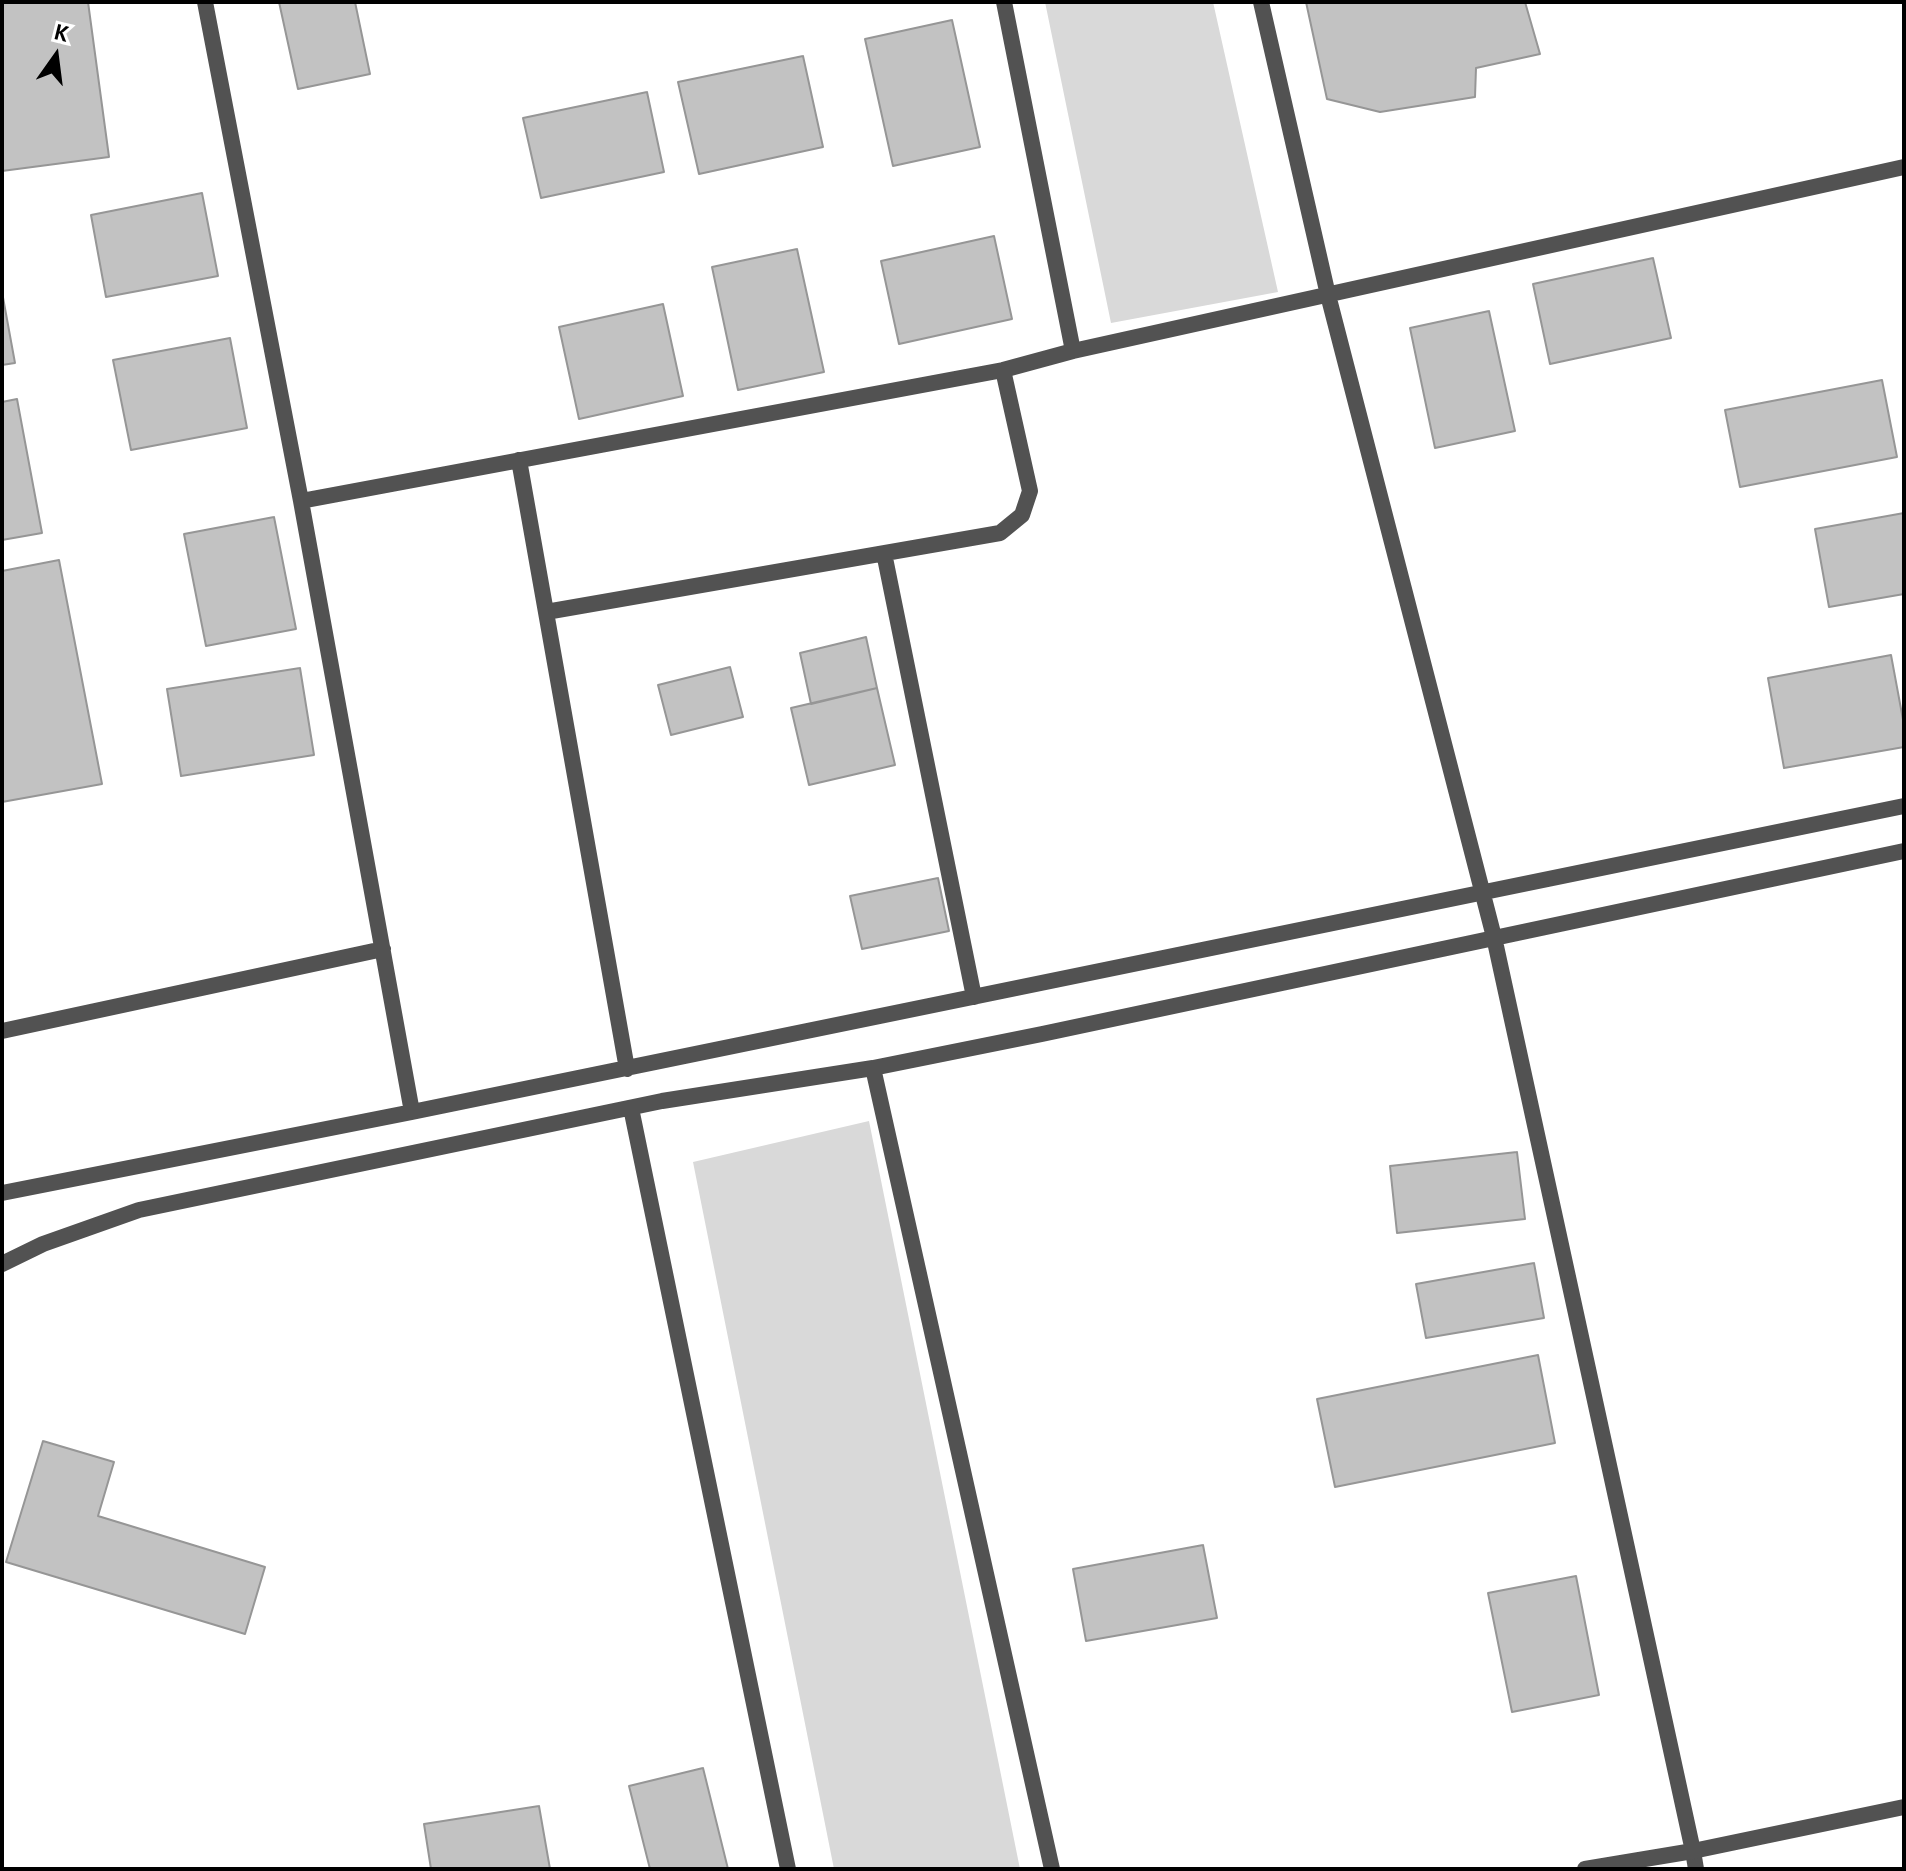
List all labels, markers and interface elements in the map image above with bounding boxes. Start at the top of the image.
north arrow [16,16,96,96]
text: K [52,17,72,48]

